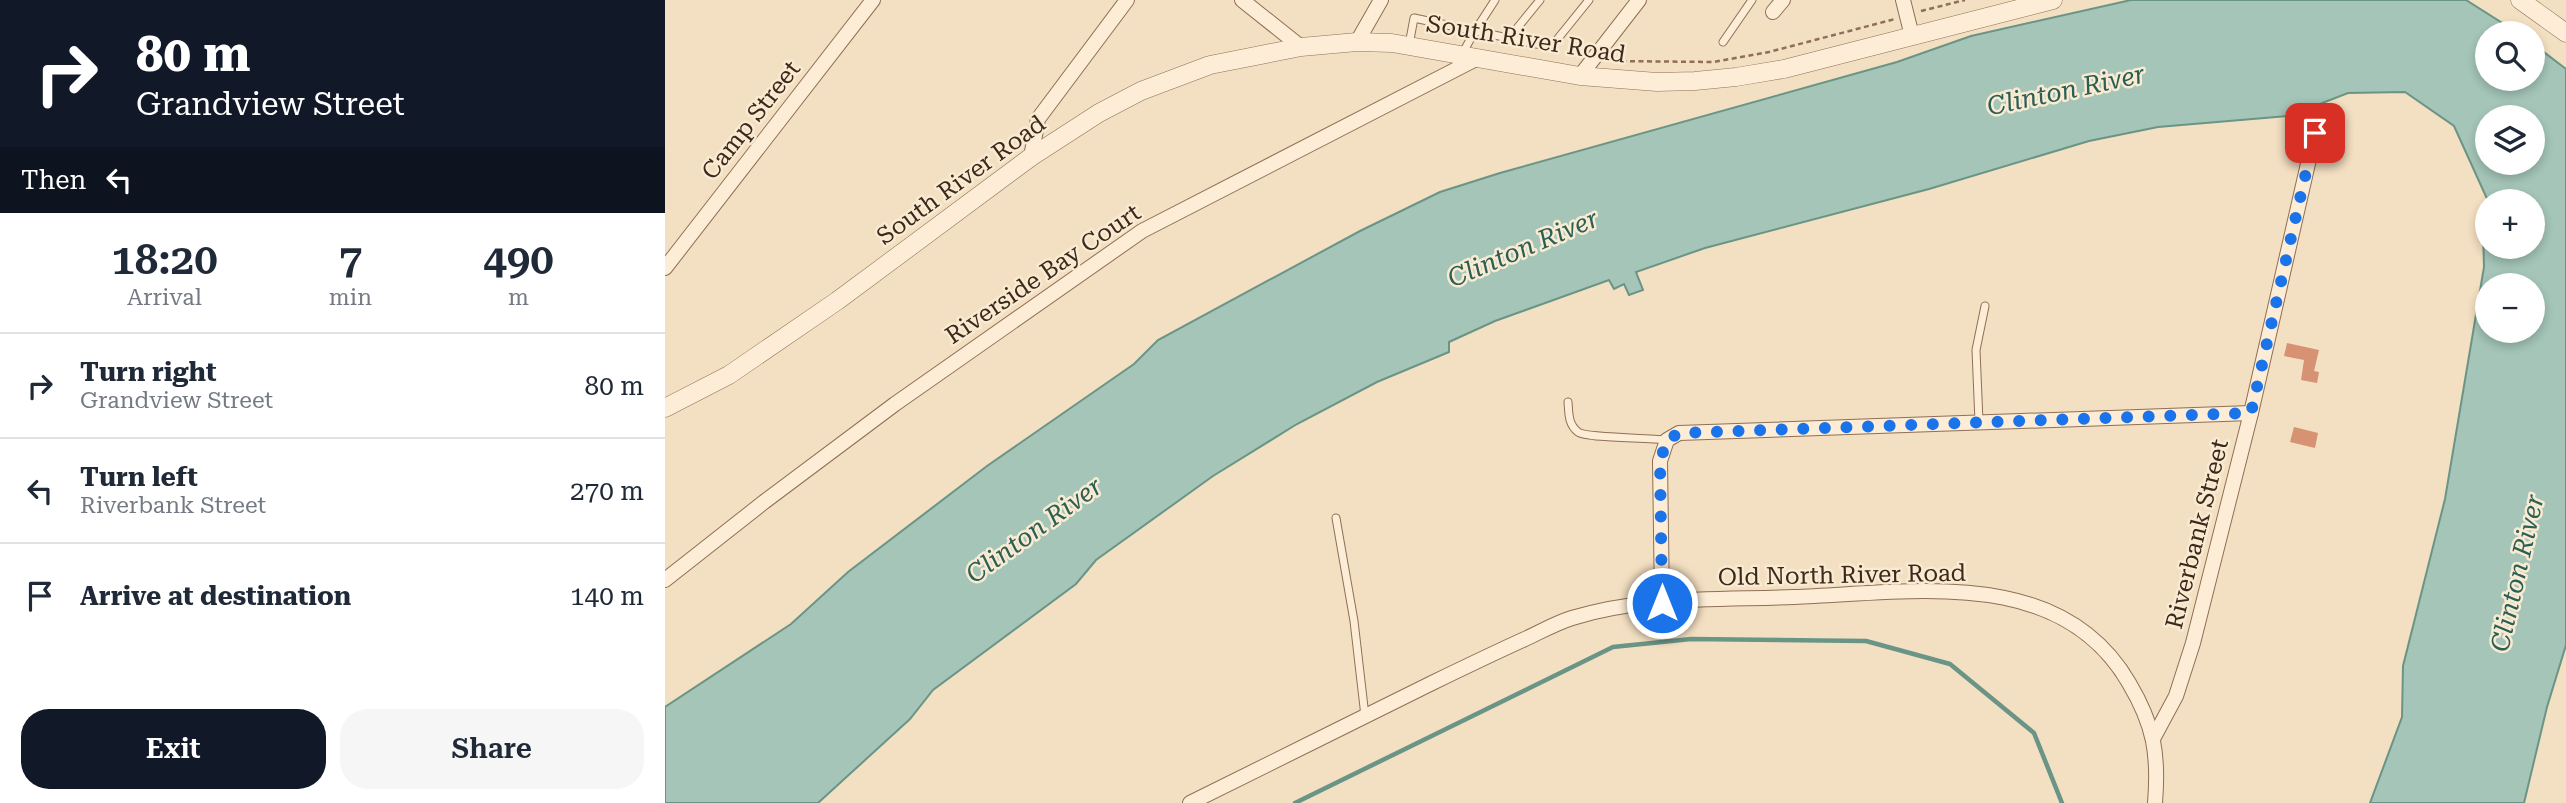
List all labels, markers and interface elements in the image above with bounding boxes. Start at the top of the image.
street label: South River Road [1424,9,1628,69]
map controls [2475,21,2545,343]
button: search [2475,21,2545,91]
text: 80 m [136,26,251,83]
icon: right [21,28,112,119]
street label: Camp Street [696,55,806,185]
water label: Clinton River [1984,59,2148,121]
text: Grandview Street [136,85,405,123]
pin [2285,103,2345,163]
button: layers [2475,105,2545,175]
street label: South River Road [871,109,1051,251]
icon: arrive [2296,114,2334,152]
icon: left [100,161,138,199]
text: Then [21,165,86,195]
button: + [2475,189,2545,259]
street label: Riverside Bay Court [940,198,1146,350]
water label: Clinton River [1443,203,1603,293]
text: 18:20 [111,235,218,284]
text: 7 [339,235,362,284]
text: 490 [483,235,554,284]
button: − [2475,273,2545,343]
text: Arrival [127,284,202,311]
text: min [329,284,372,311]
text: m [508,284,529,311]
text: Turn right [80,357,216,387]
icon: right [21,367,59,405]
text: 80 m [585,371,644,401]
text: Grandview Street [80,387,273,414]
street label: Riverbank Street [2160,436,2234,632]
text: Turn left [80,462,198,492]
water label: Clinton River [960,471,1108,589]
icon: left [21,472,59,510]
text: 270 m [570,476,644,506]
water label: Clinton River [2484,491,2550,655]
text: Riverbank Street [80,492,266,519]
street label: Old North River Road [1718,559,1966,591]
position arrow [1625,566,1699,640]
icon: arrive [21,577,59,615]
text: Arrive at destination [80,581,351,611]
text: 140 m [570,581,644,611]
button: Exit [21,709,326,789]
button: Share [340,709,644,789]

